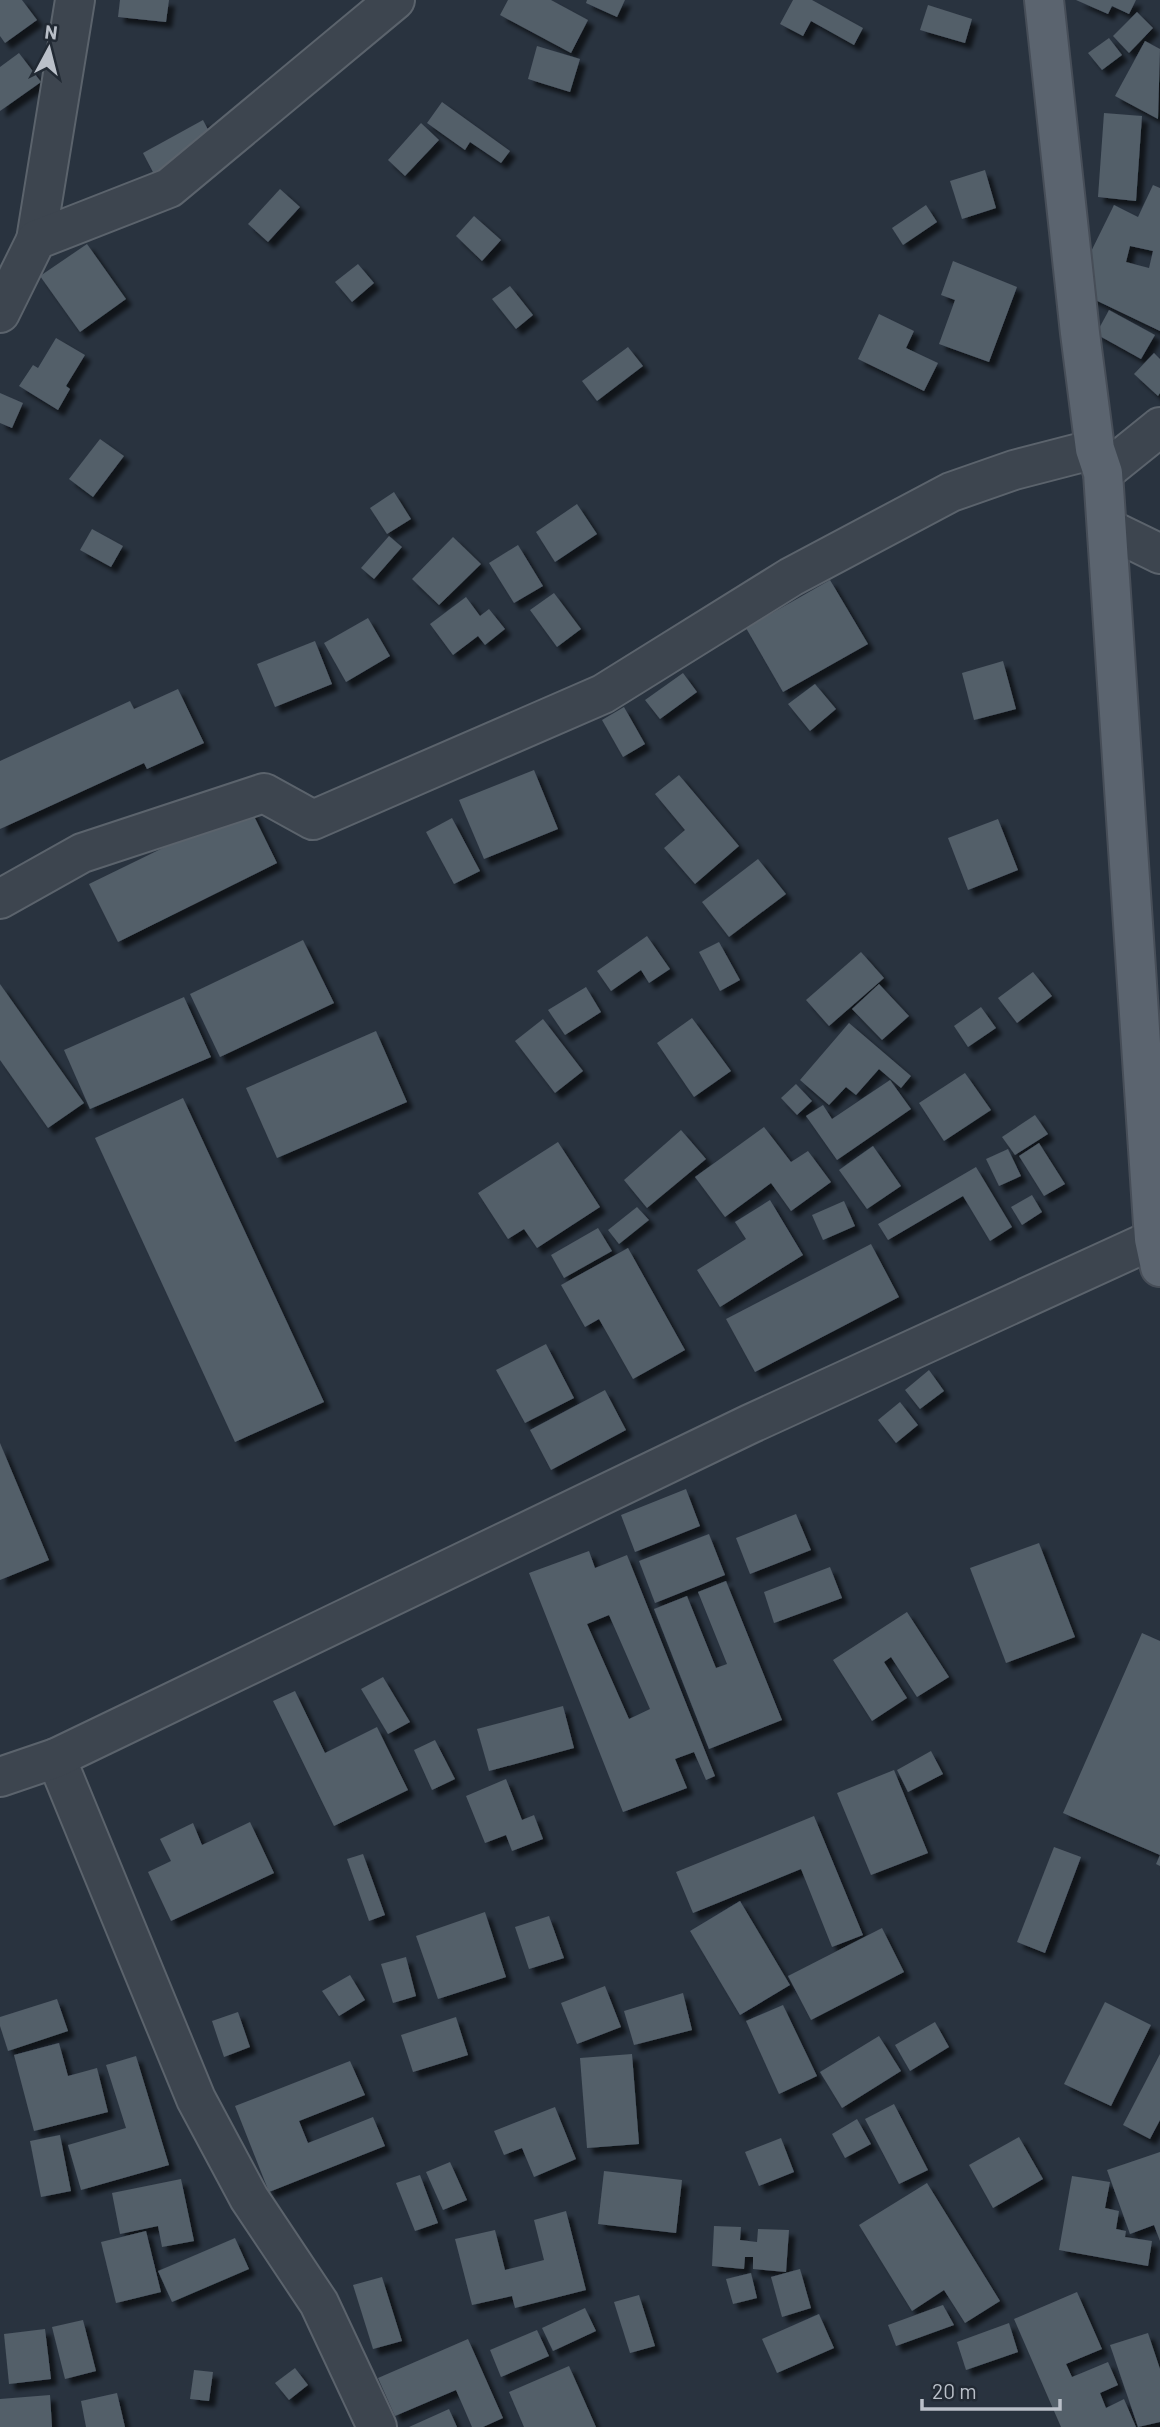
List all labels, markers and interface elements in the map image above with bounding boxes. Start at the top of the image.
north arrow [14,14,84,84]
text: N [43,19,59,44]
scale bar [922,2368,1060,2412]
text: 20 m [932,2378,977,2403]

